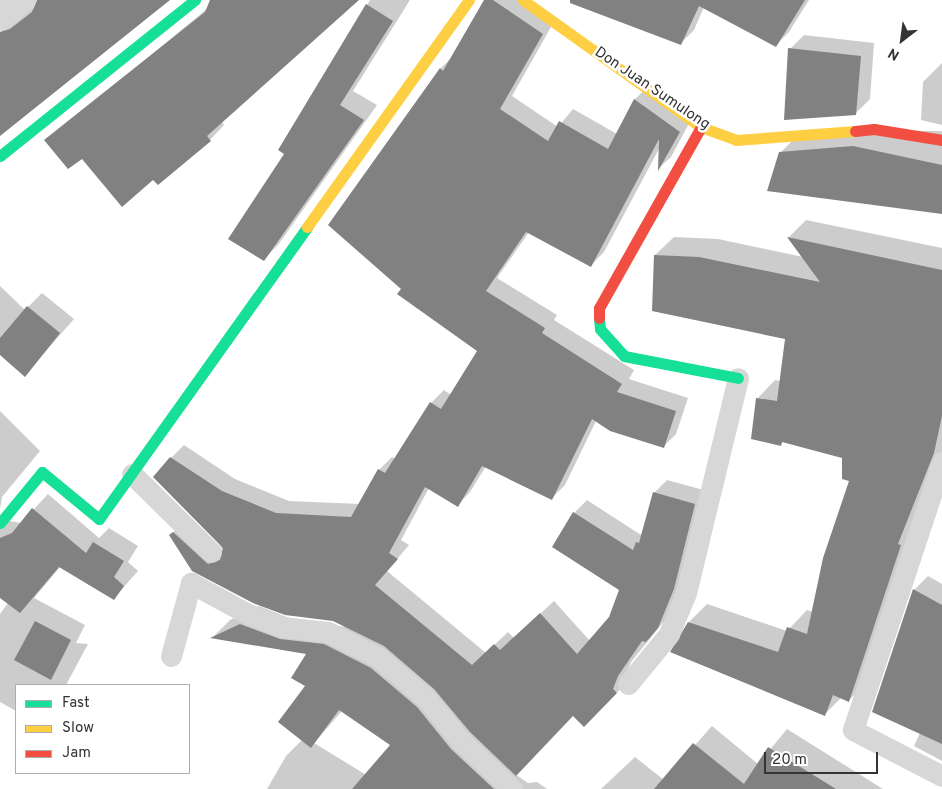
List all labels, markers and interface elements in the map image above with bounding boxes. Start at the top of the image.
north arrow [877,15,927,65]
street label: Don Juan Sumulong [591,44,713,134]
text: N [886,44,903,63]
legend [15,684,190,774]
text: Fast [62,694,90,713]
text: Slow [62,719,94,738]
scale bar [767,742,881,774]
text: Jam [62,744,91,763]
text: 20 m [772,751,807,770]

